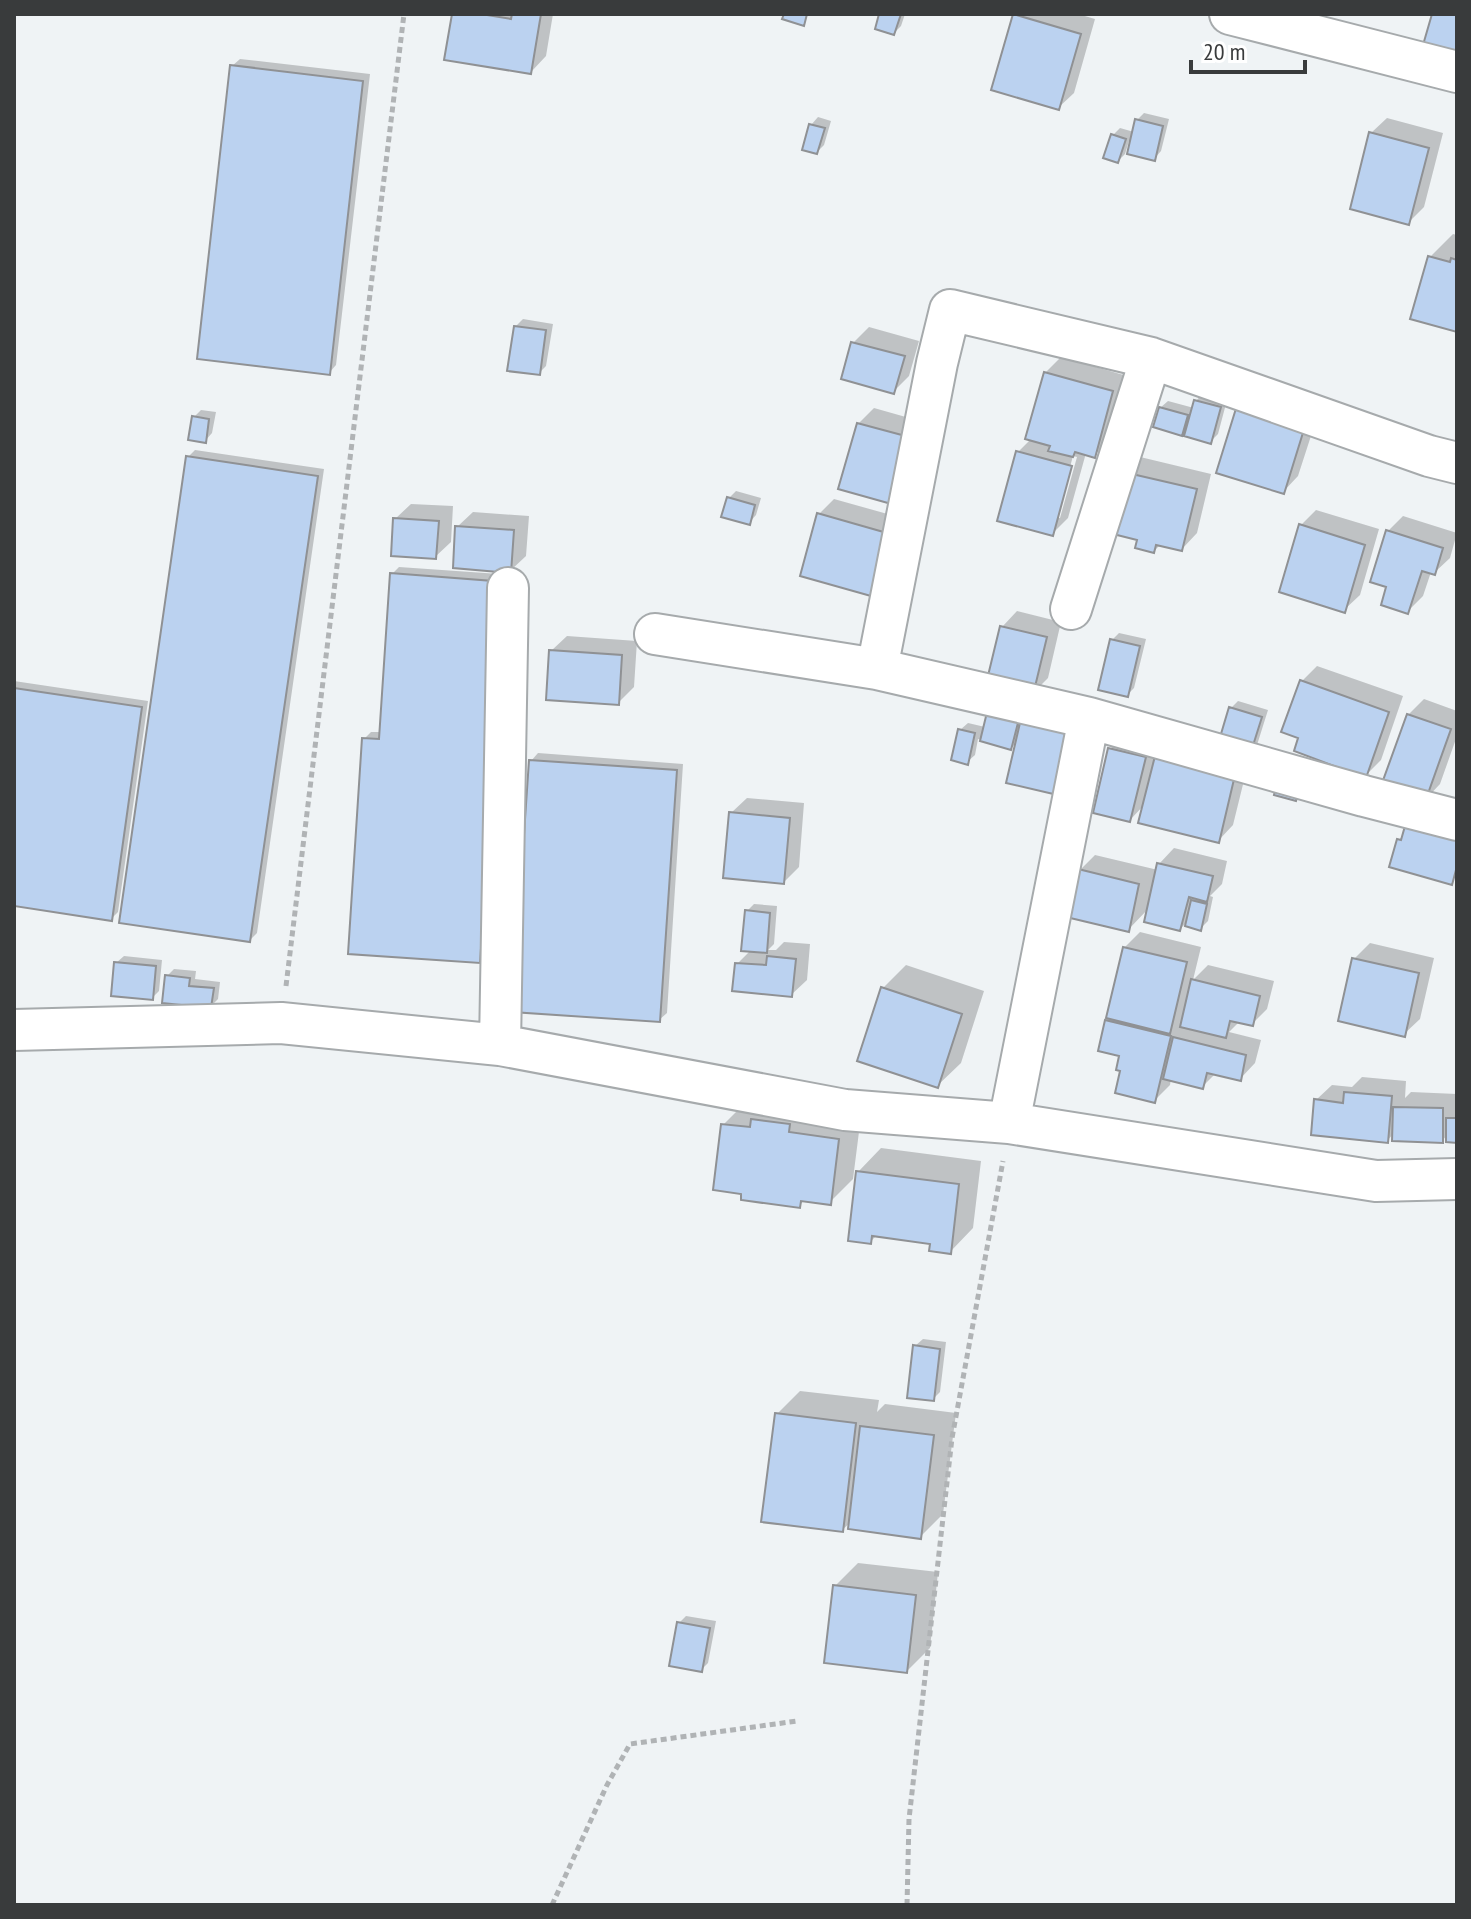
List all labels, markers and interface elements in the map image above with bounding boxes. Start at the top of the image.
scale bar [1191,24,1305,74]
text: 20 m [1203,36,1245,67]

